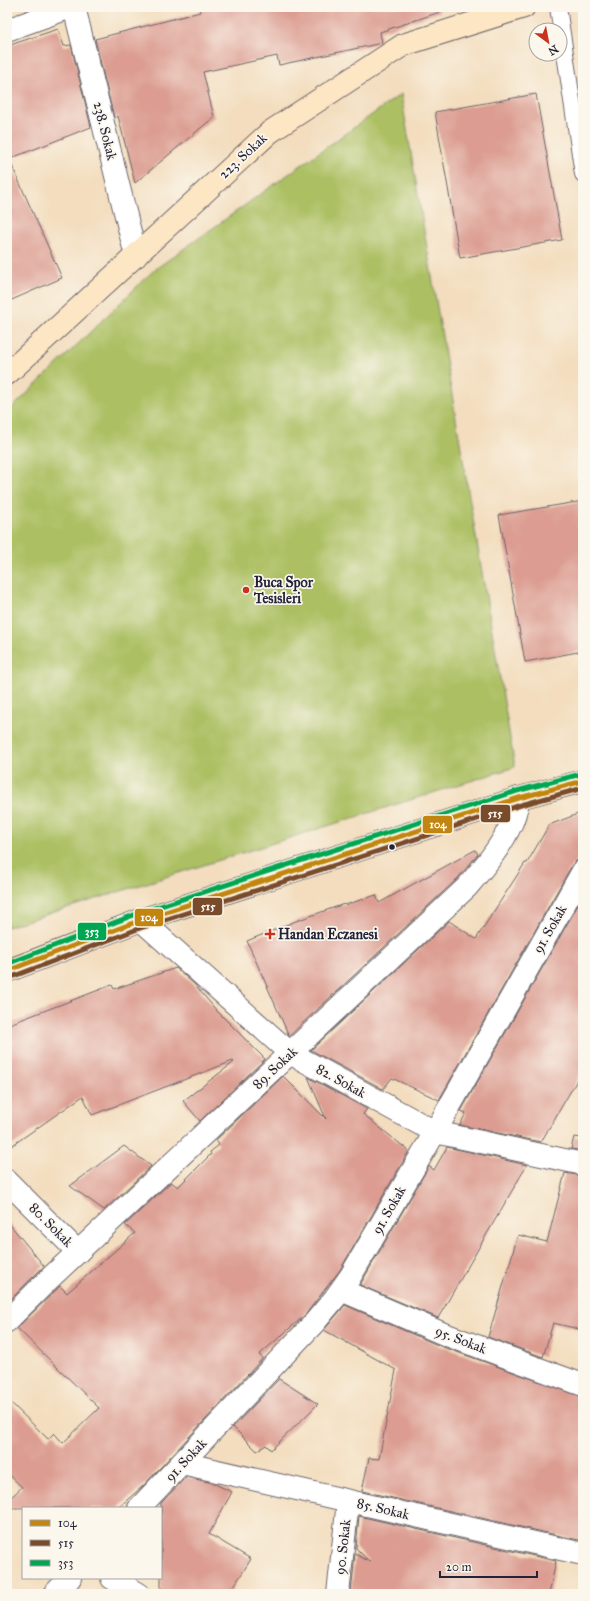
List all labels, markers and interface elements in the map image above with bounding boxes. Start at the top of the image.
north arrow [528,22,568,62]
text: N [545,42,560,58]
street label: 238. Sokak [90,100,121,163]
street label: 223. Sokak [216,129,271,182]
place label: Buca Spor Tesisleri [253,574,314,607]
marker: Buca Spor Tesisleri [241,585,251,595]
line badge: 515 [480,804,511,823]
text: 515 [488,807,503,820]
line badge: 104 [422,815,453,834]
text: 104 [430,818,447,832]
unlabelled marker [387,842,397,852]
line badge: 515 [192,897,223,916]
text: 515 [201,900,216,913]
street label: 91. Sokak [529,901,571,956]
line badge: 104 [134,908,164,927]
text: 104 [141,911,158,925]
line badge: 353 [77,922,107,941]
text: 353 [85,925,99,939]
place label: Handan Eczanesi [278,926,378,943]
marker: Handan Eczanesi [265,929,275,939]
street label: 89. Sokak [249,1043,301,1093]
street label: 82. Sokak [313,1060,369,1102]
street label: 91. Sokak [368,1182,410,1237]
street label: 80. Sokak [25,1199,77,1251]
street label: 95. Sokak [433,1322,490,1358]
street label: 91. Sokak [162,1434,211,1485]
street label: 85. Sokak [355,1495,411,1523]
legend [22,1507,162,1579]
text: 104 [58,1516,77,1530]
street label: 90. Sokak [332,1518,354,1576]
text: 515 [58,1536,74,1550]
scale bar [440,1553,537,1579]
text: 353 [58,1556,73,1570]
text: 20 m [446,1560,472,1574]

